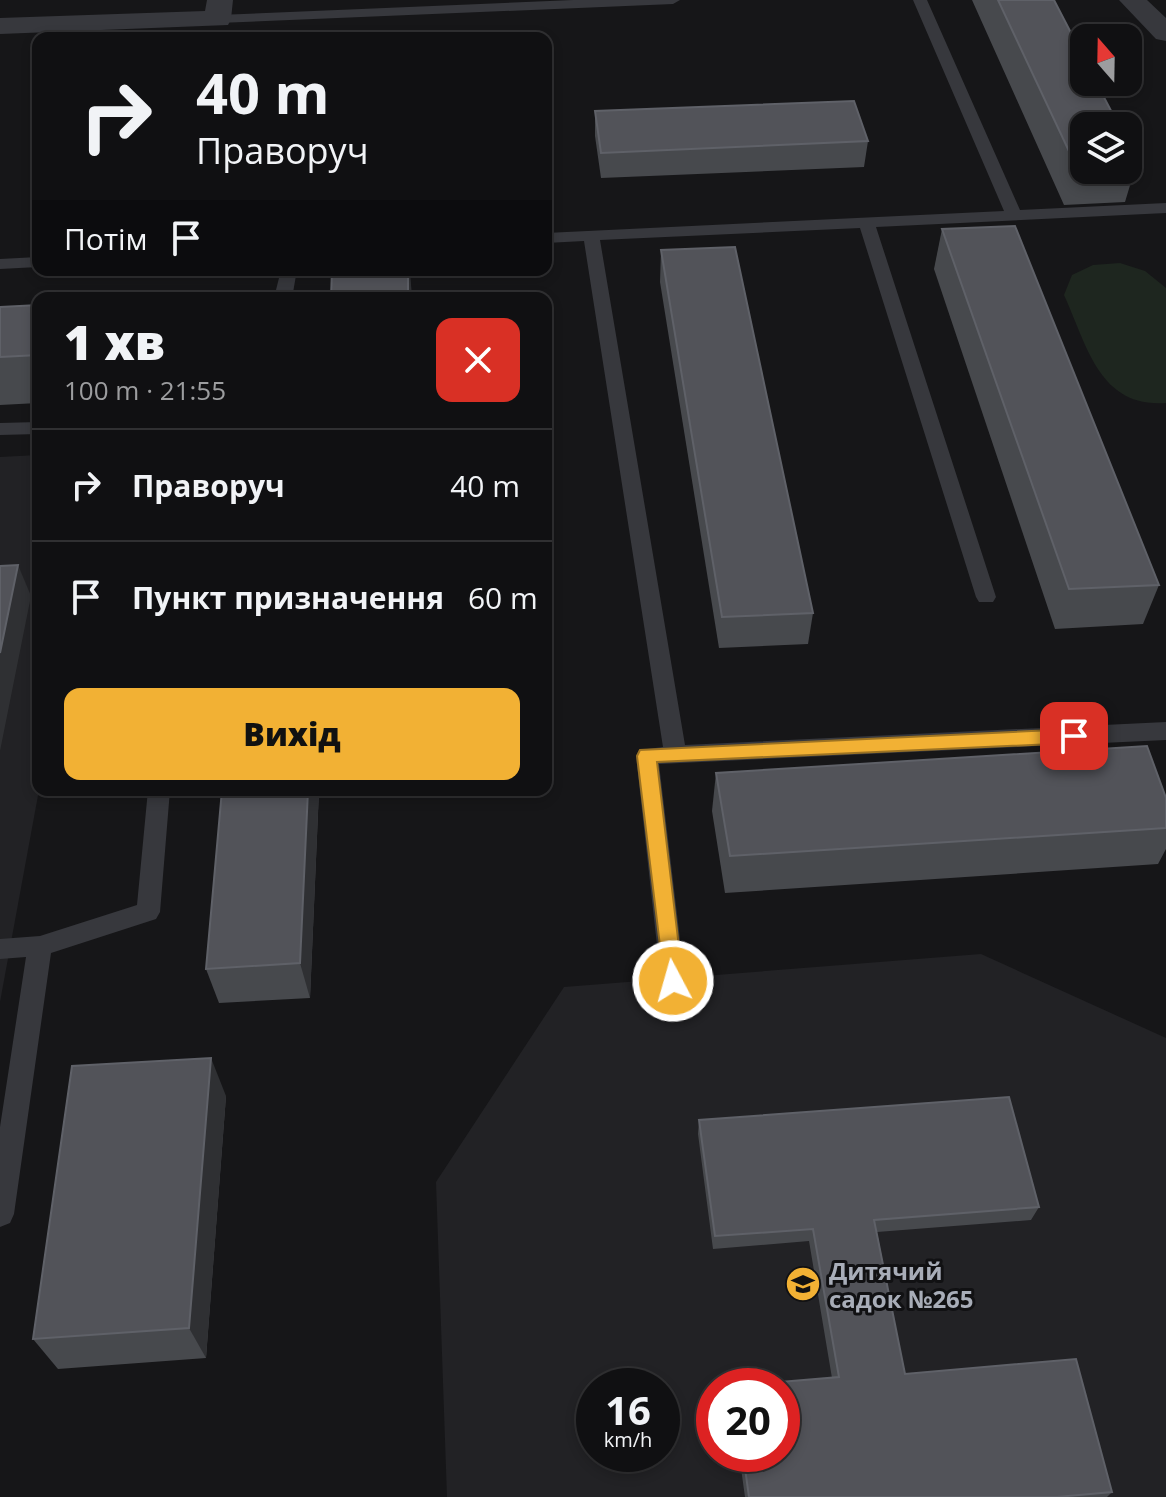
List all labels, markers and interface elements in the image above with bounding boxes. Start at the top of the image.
north arrow [1070,24,1142,96]
map controls [1070,24,1142,184]
text: 40 m [196,54,330,130]
icon: right [64,64,168,168]
button: layers [1070,112,1142,184]
text: Праворуч [196,126,368,175]
icon: arrive [164,216,208,260]
text: Потім [64,218,148,259]
text: 1 хв [64,309,165,374]
button: close [436,318,520,402]
text: 100 m · 21:55 [64,372,226,408]
icon: right [64,463,108,507]
text: Праворуч [132,465,285,506]
text: 40 m [450,465,520,506]
icon: arrive [64,575,108,619]
text: Пункт призначення [132,577,444,618]
text: 60 m [468,577,538,618]
button: Вихід [64,688,520,780]
pin [1040,702,1108,770]
icon: arrive [1052,714,1096,758]
position arrow [631,939,715,1023]
place label: Дитячий садок №265 [829,1254,974,1315]
school or university icon: Дитячий садок №265 [784,1265,822,1303]
speed limit sign: 20 [696,1368,800,1472]
text: 16 [605,1382,651,1437]
text: km/h [604,1426,652,1453]

